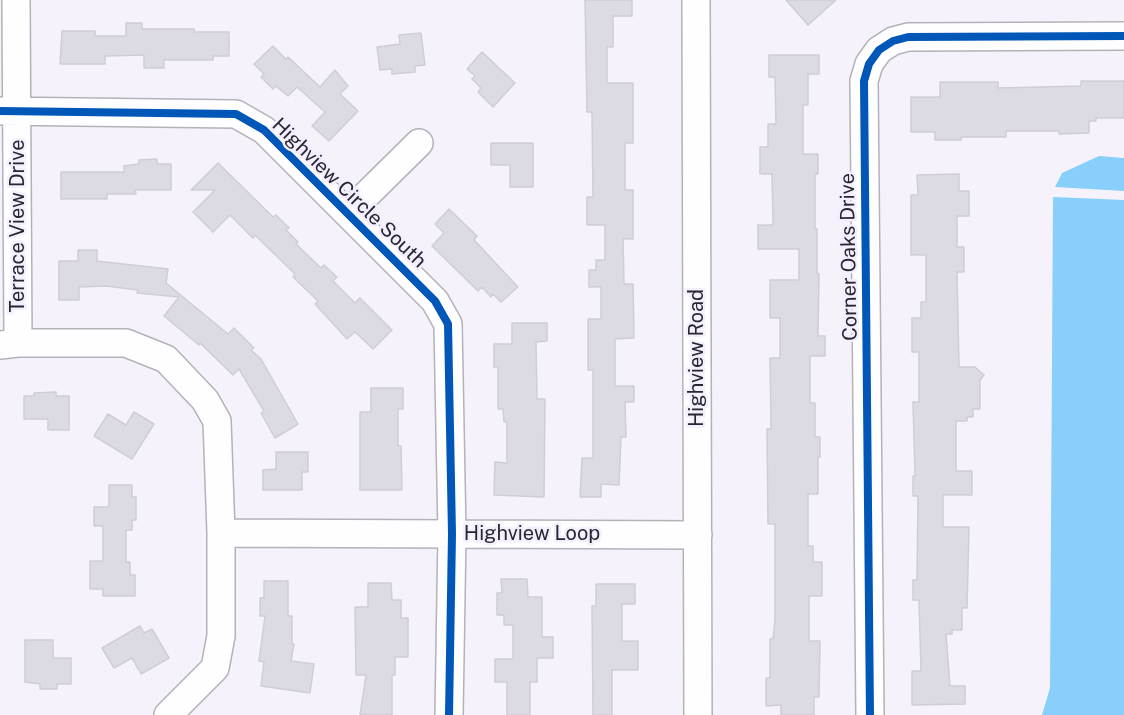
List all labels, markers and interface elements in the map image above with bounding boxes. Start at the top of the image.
street label: Highview Circle South [267,113,431,273]
street label: Terrace View Drive [6,139,30,313]
street label: Corner Oaks Drive [836,173,862,341]
street label: Highview Road [685,289,709,427]
street label: Highview Loop [464,522,600,546]

